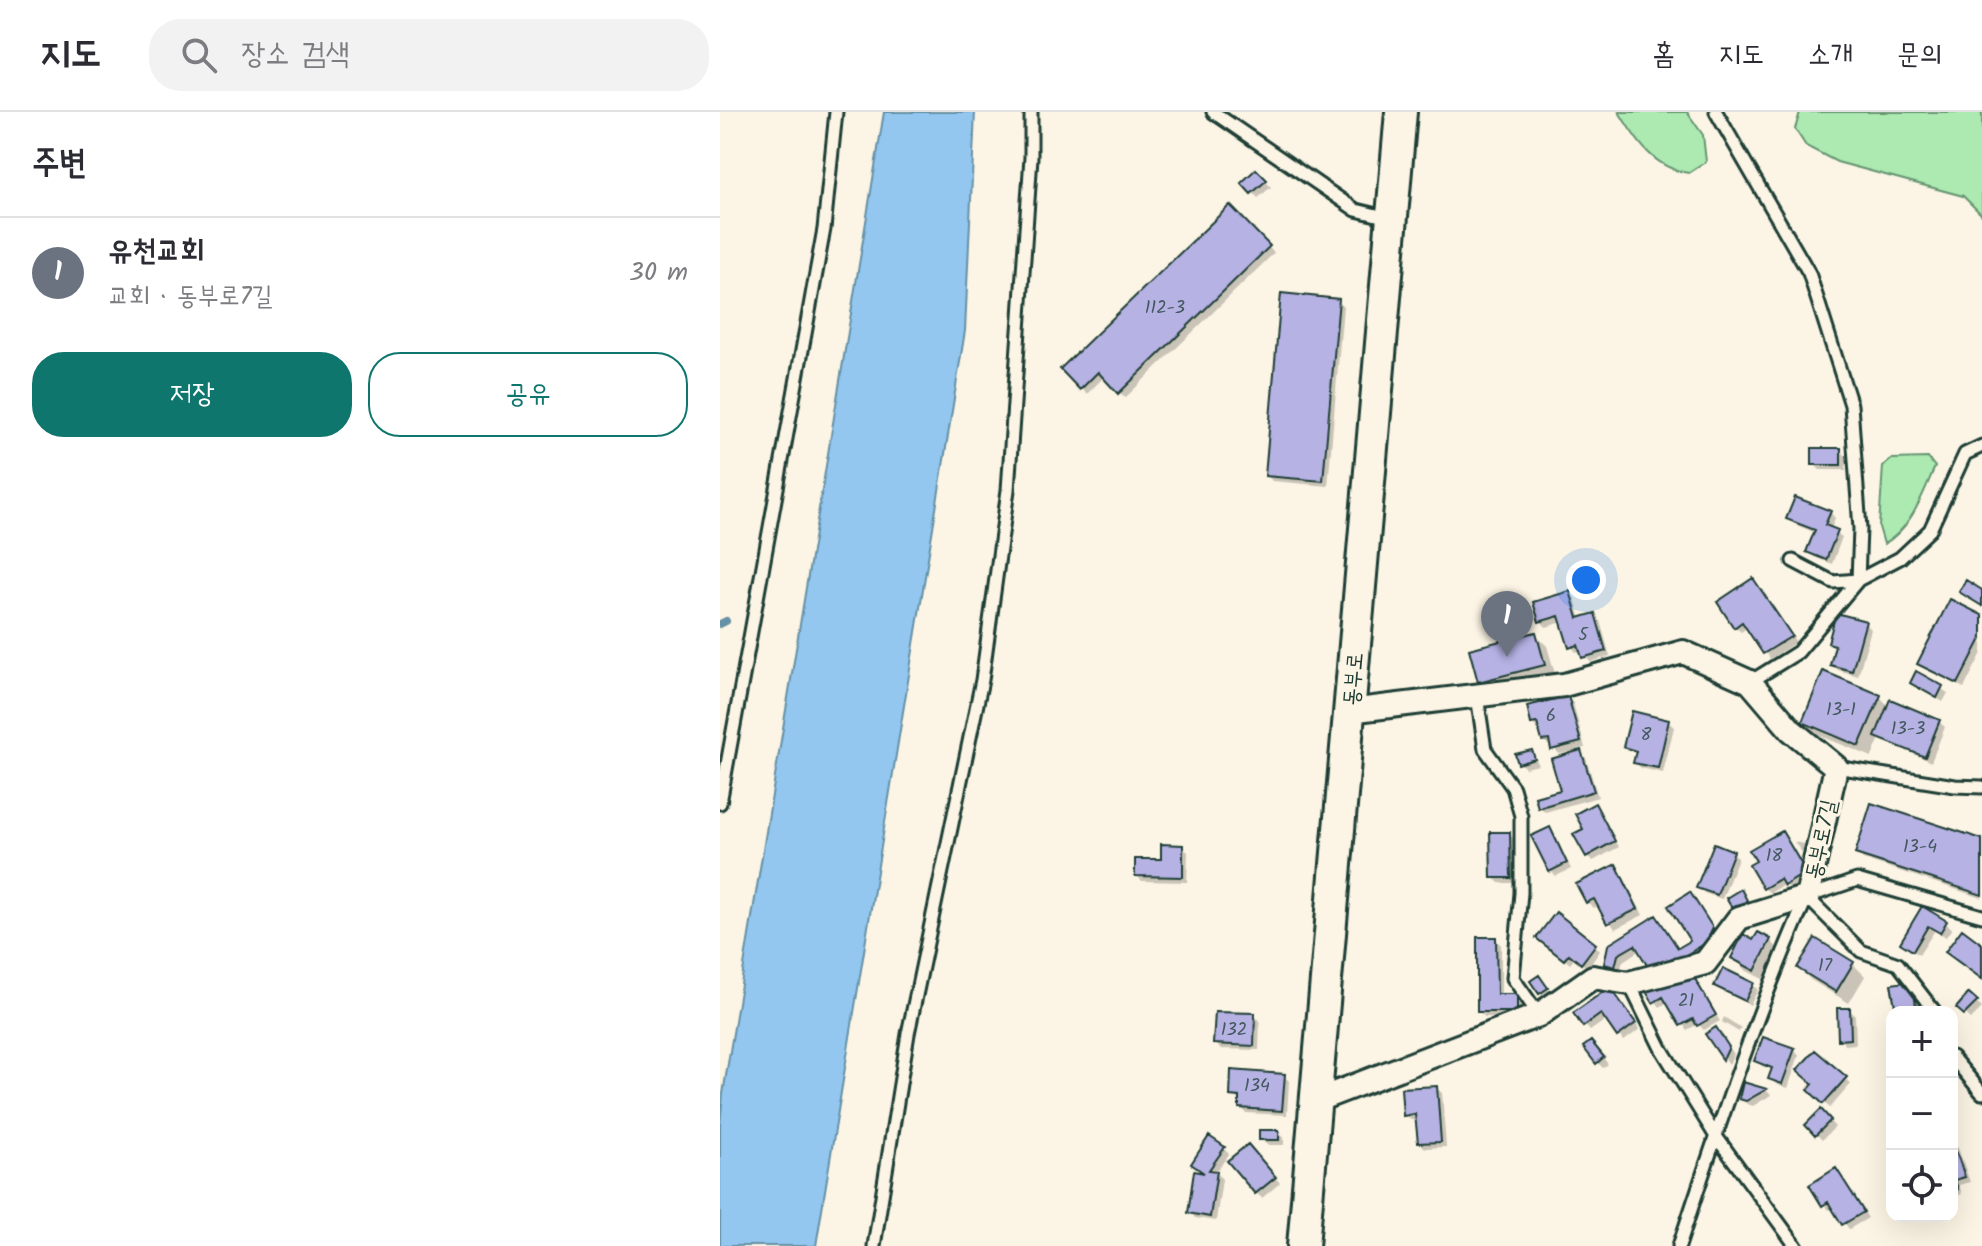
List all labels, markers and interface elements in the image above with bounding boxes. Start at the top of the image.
search box [149,19,709,91]
text: 지도 [40,25,101,85]
text: 장소 검색 [241,31,350,79]
icon: search [177,33,221,77]
text: 홈 [1652,33,1675,78]
text: 지도 [1719,33,1764,78]
text: 소개 [1808,33,1853,78]
text: 문의 [1897,33,1942,78]
text: 주변 [32,137,87,191]
text: 유천교회 [108,228,205,276]
text: 1 [54,252,62,294]
text: 30 m [629,252,688,294]
text: 교회 · 동부로7길 [108,276,273,318]
house number: 112-3 [1145,294,1185,323]
button: 저장 [32,352,352,437]
button: 공유 [368,352,688,437]
your location [1566,560,1606,600]
pin: 1 [1481,591,1533,657]
house number: 5 [1578,621,1589,650]
street label: 동부로 [1335,651,1374,707]
house number: 13-1 [1826,696,1856,725]
house number: 6 [1546,702,1556,731]
house number: 13-3 [1891,715,1925,744]
house number: 8 [1641,721,1652,750]
street label: 동부로7길 [1797,796,1848,883]
house number: 13-4 [1903,833,1937,862]
house number: 18 [1766,842,1782,871]
house number: 17 [1818,952,1833,981]
house number: 21 [1678,987,1694,1016]
map controls [1886,1006,1958,1222]
button: + [1886,1006,1958,1078]
house number: 132 [1221,1016,1247,1045]
house number: 134 [1244,1072,1270,1101]
button: − [1886,1078,1958,1150]
button: locate [1886,1150,1958,1222]

